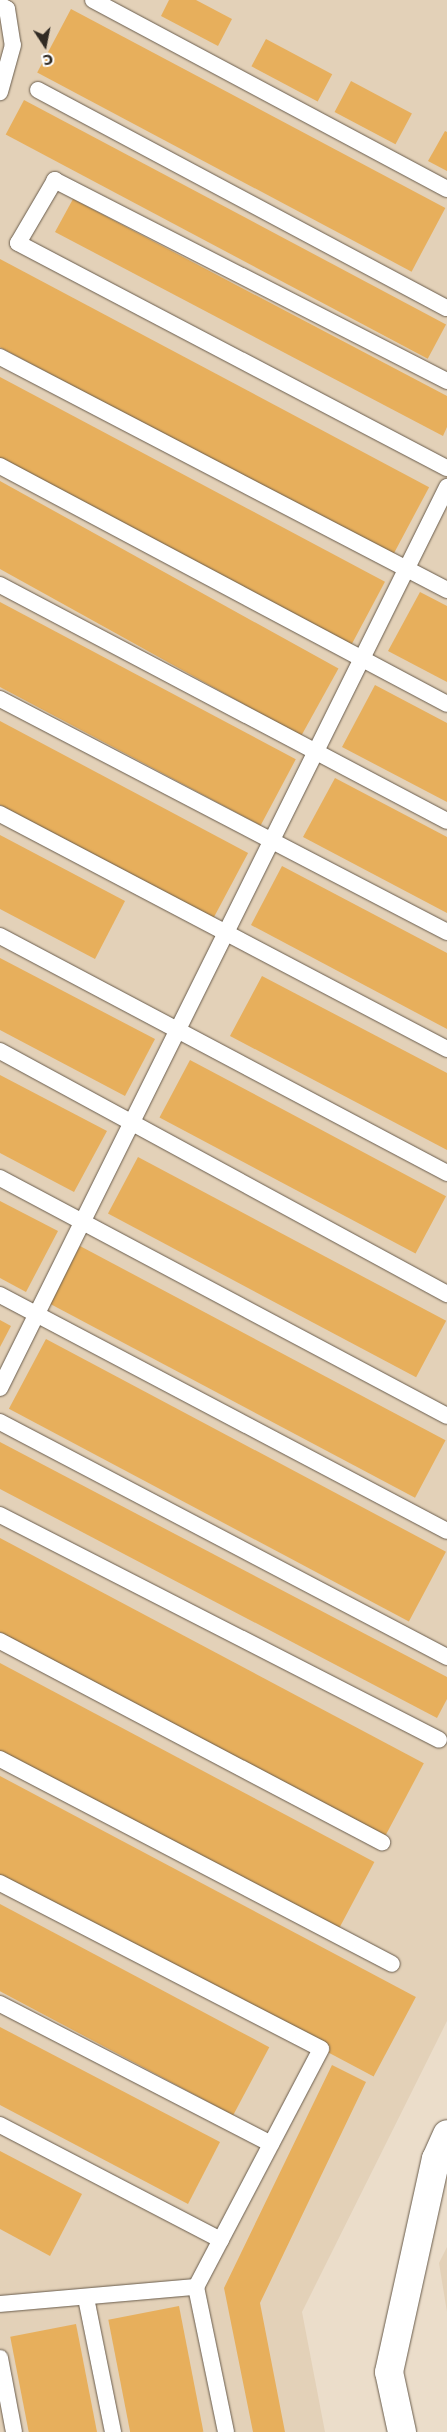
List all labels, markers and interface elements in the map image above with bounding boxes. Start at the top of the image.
north arrow [20,20,70,70]
text: С [41,51,54,69]

